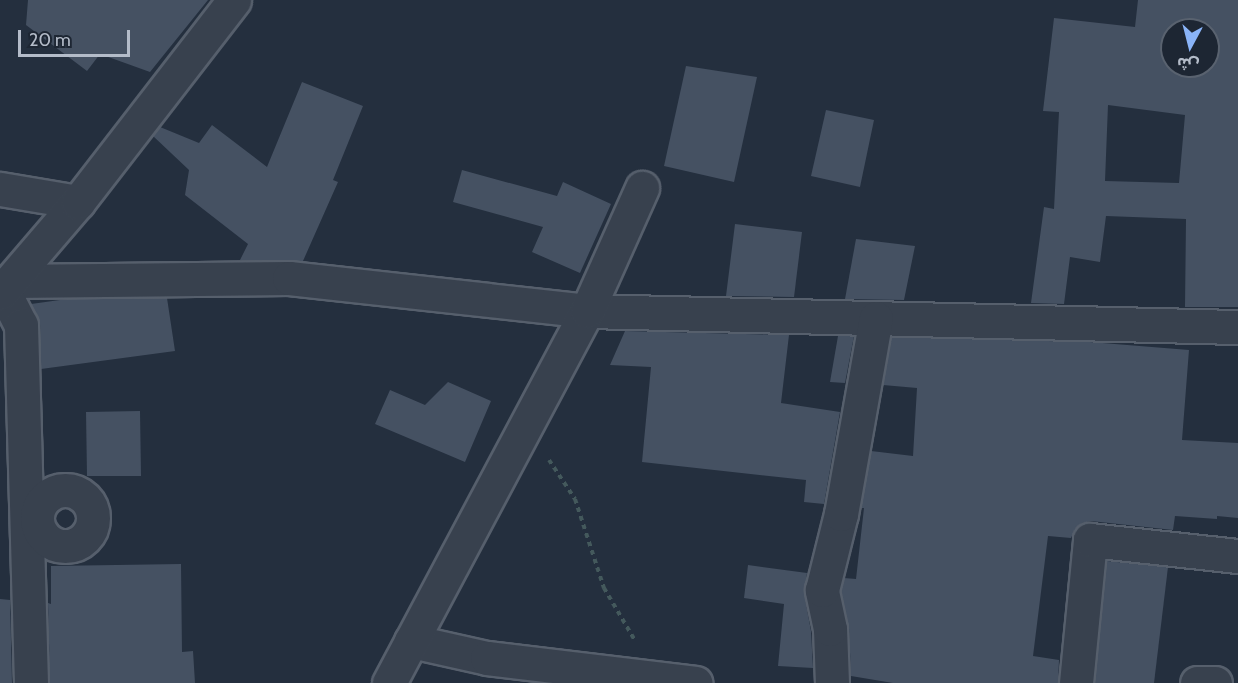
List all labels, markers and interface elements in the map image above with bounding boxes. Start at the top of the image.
scale bar [21,18,134,56]
north arrow [1160,18,1220,78]
text: 20 m [29,29,71,51]
text: ش [1176,54,1200,75]

